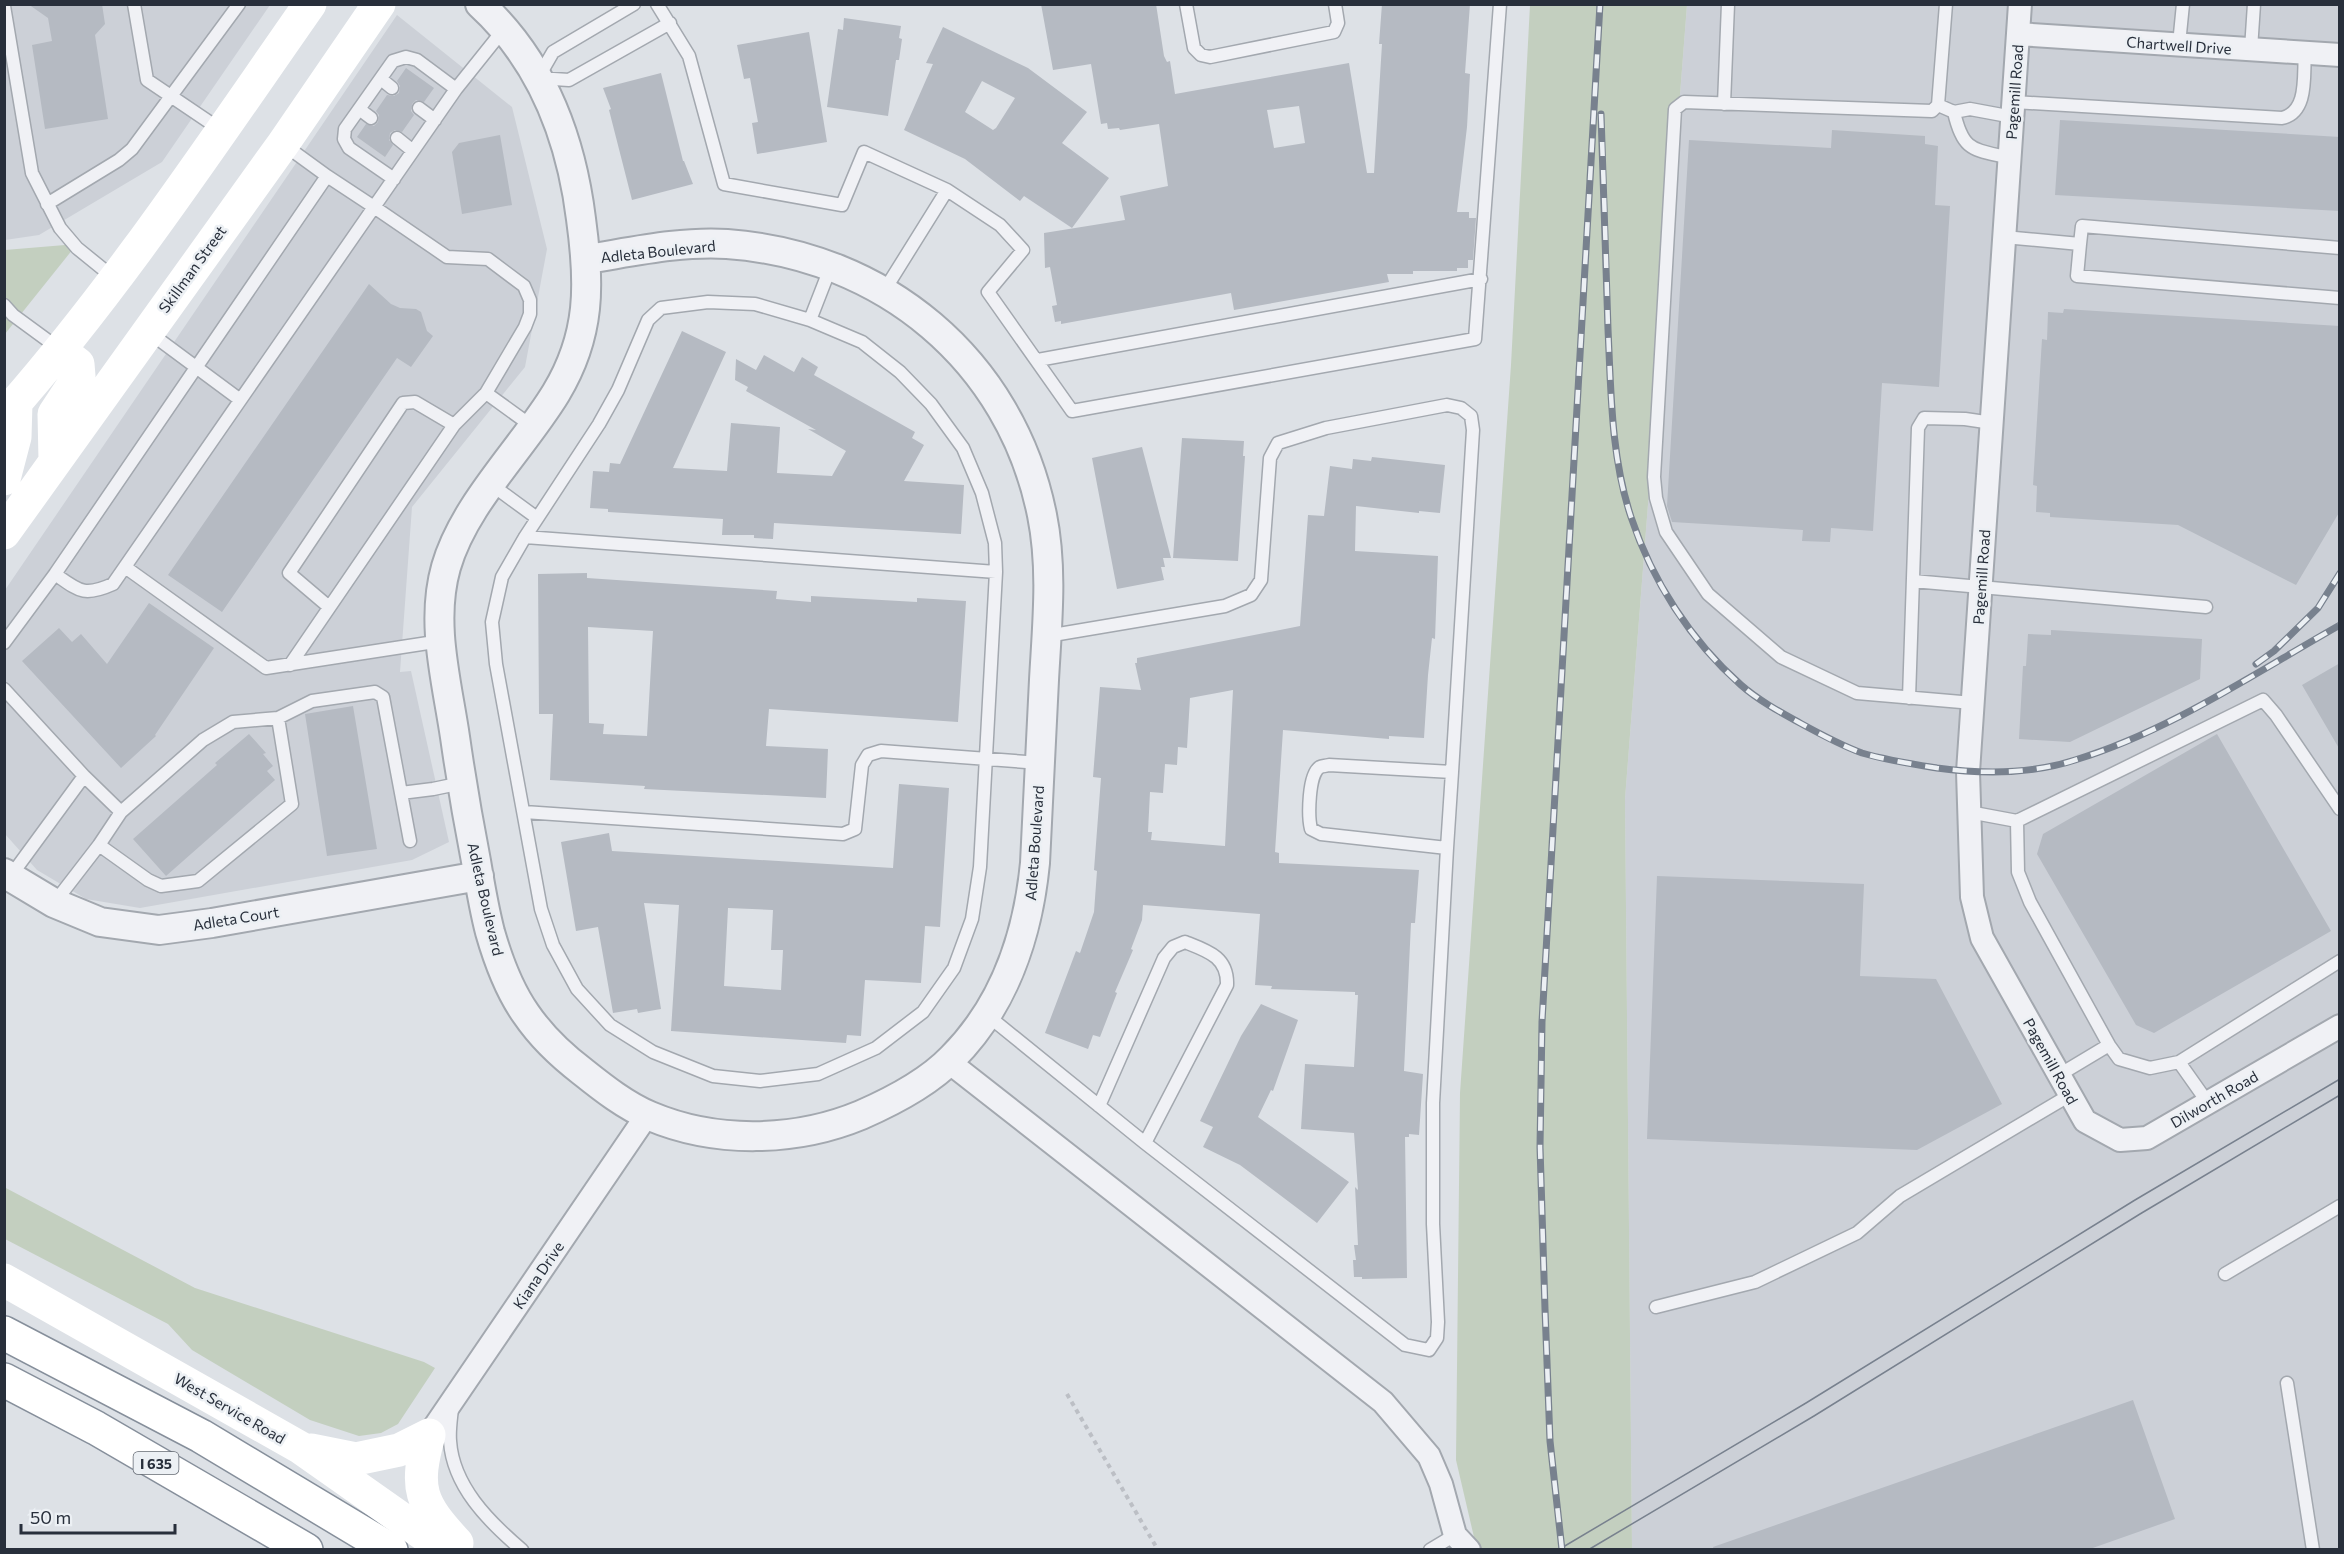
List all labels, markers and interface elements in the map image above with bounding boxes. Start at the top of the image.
street label: Chartwell Drive [2126,32,2232,58]
street label: Pagemill Road [2002,44,2026,140]
street label: Skillman Street [154,222,230,316]
street label: Adleta Boulevard [600,236,716,266]
street label: Pagemill Road [1969,529,1993,625]
street label: Adleta Boulevard [1021,785,1047,901]
street label: Adleta Boulevard [464,841,508,957]
street label: Adleta Court [192,902,280,934]
street label: Pagemill Road [2020,1015,2082,1107]
street label: Dilworth Road [2167,1067,2261,1131]
street label: Kiana Drive [509,1238,567,1312]
street label: West Service Road [171,1369,289,1447]
road number: I 635 [134,1452,178,1474]
scale bar [21,1497,176,1535]
text: 50 m [30,1506,71,1528]

